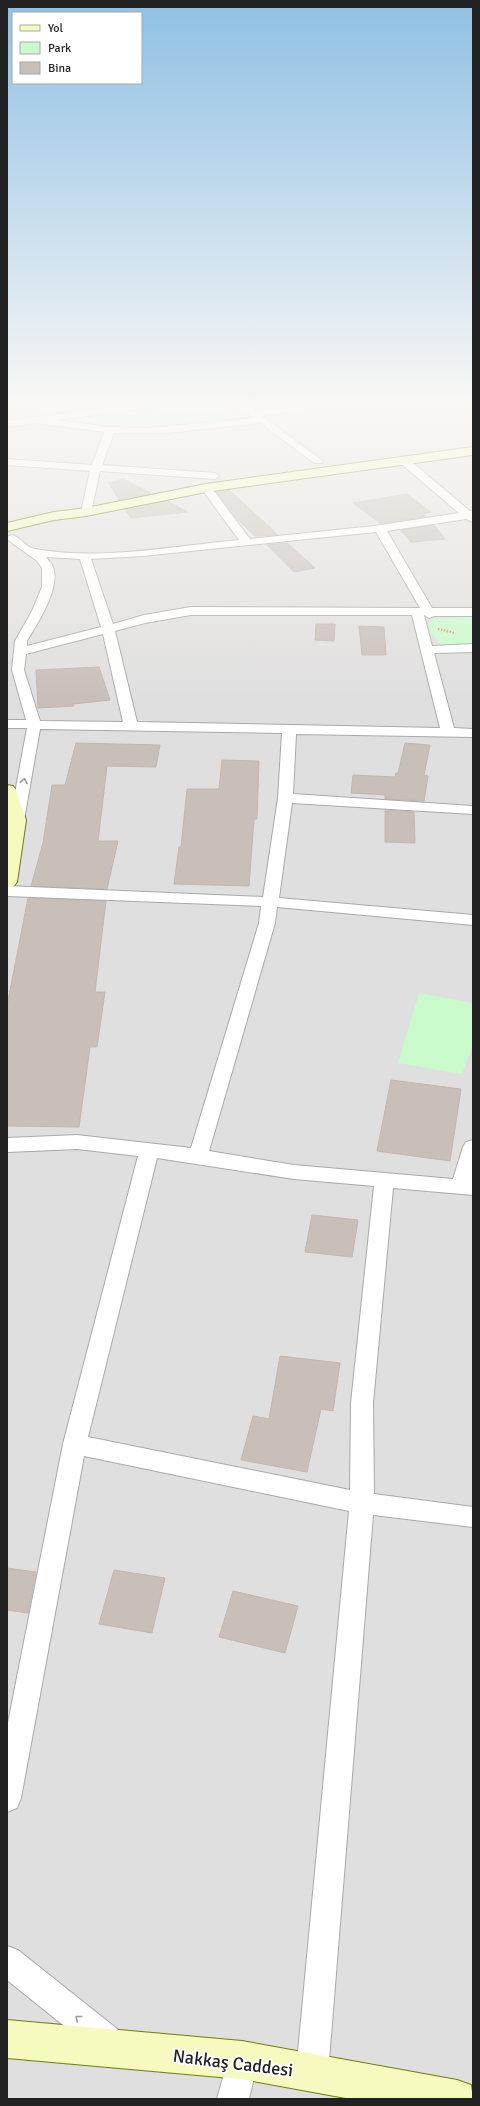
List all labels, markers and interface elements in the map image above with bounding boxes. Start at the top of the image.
legend [12,12,142,84]
text: Yol [48,21,64,36]
text: Park [48,41,71,56]
text: Bina [48,61,71,76]
one-way arrow [19,778,28,785]
one-way arrow [76,2015,83,2022]
street label: Nakkaş Caddesi [172,2045,294,2081]

